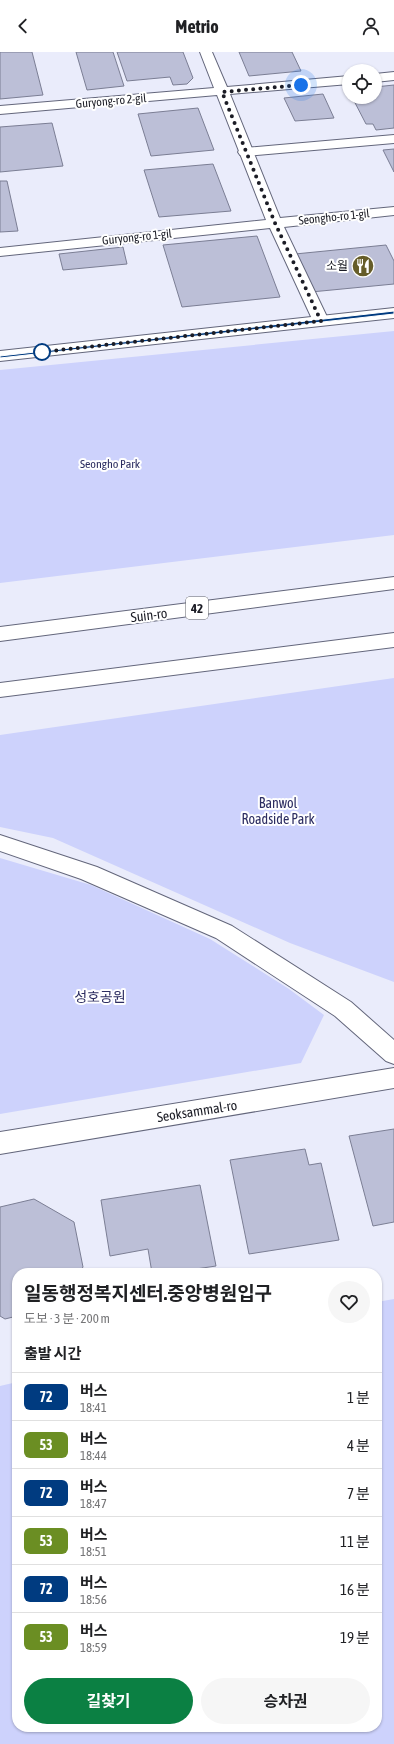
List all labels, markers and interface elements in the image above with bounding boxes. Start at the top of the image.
icon: back [12,15,34,37]
icon: person [360,15,382,37]
text: Metrio [175,16,219,37]
map controls [342,64,382,104]
button: locate [342,64,382,104]
your location [291,75,311,95]
street label: Guryong-ro 2-gil [75,91,148,111]
street label: Seongho-ro 1-gil [298,206,371,228]
street label: Guryong-ro 1-gil [101,226,173,248]
restaurant icon: 소월 [350,253,376,279]
place label: 소월 [326,259,348,273]
unlabelled marker [33,343,51,361]
park label: Seongho Park [80,457,141,471]
road number: 42 [186,597,208,619]
street label: Suin-ro [130,605,168,625]
park label: Banwol Roadside Park [241,795,315,827]
park label: 성호공원 [74,989,126,1005]
street label: Seoksammal-ro [156,1097,238,1125]
button: heart [328,1281,370,1323]
text: 일동행정복지센터.중앙병원입구 [24,1282,272,1304]
text: 도보 · 3 분 · 200 m [24,1311,110,1326]
text: 출발 시간 [24,1345,81,1362]
text: 버스 [80,1382,108,1399]
text: 72 [39,1389,53,1405]
text: 1 분 [347,1389,370,1406]
text: 18:41 [80,1400,107,1415]
text: 버스 [80,1430,108,1447]
text: 53 [39,1437,53,1453]
text: 4 분 [347,1437,370,1454]
text: 18:44 [80,1448,107,1463]
text: 버스 [80,1478,108,1495]
text: 72 [39,1485,53,1501]
text: 7 분 [347,1485,370,1502]
text: 18:47 [80,1496,107,1511]
text: 버스 [80,1526,108,1543]
text: 53 [39,1533,53,1549]
text: 11 분 [340,1533,370,1550]
text: 18:51 [80,1544,107,1559]
text: 버스 [80,1574,108,1591]
text: 72 [39,1581,53,1597]
text: 16 분 [340,1581,370,1598]
text: 18:56 [80,1592,107,1607]
text: 버스 [80,1622,108,1639]
text: 53 [39,1629,53,1645]
text: 19 분 [340,1629,370,1646]
text: 18:59 [80,1640,107,1655]
button: 길찾기 [24,1678,193,1724]
button: 승차권 [201,1678,370,1724]

